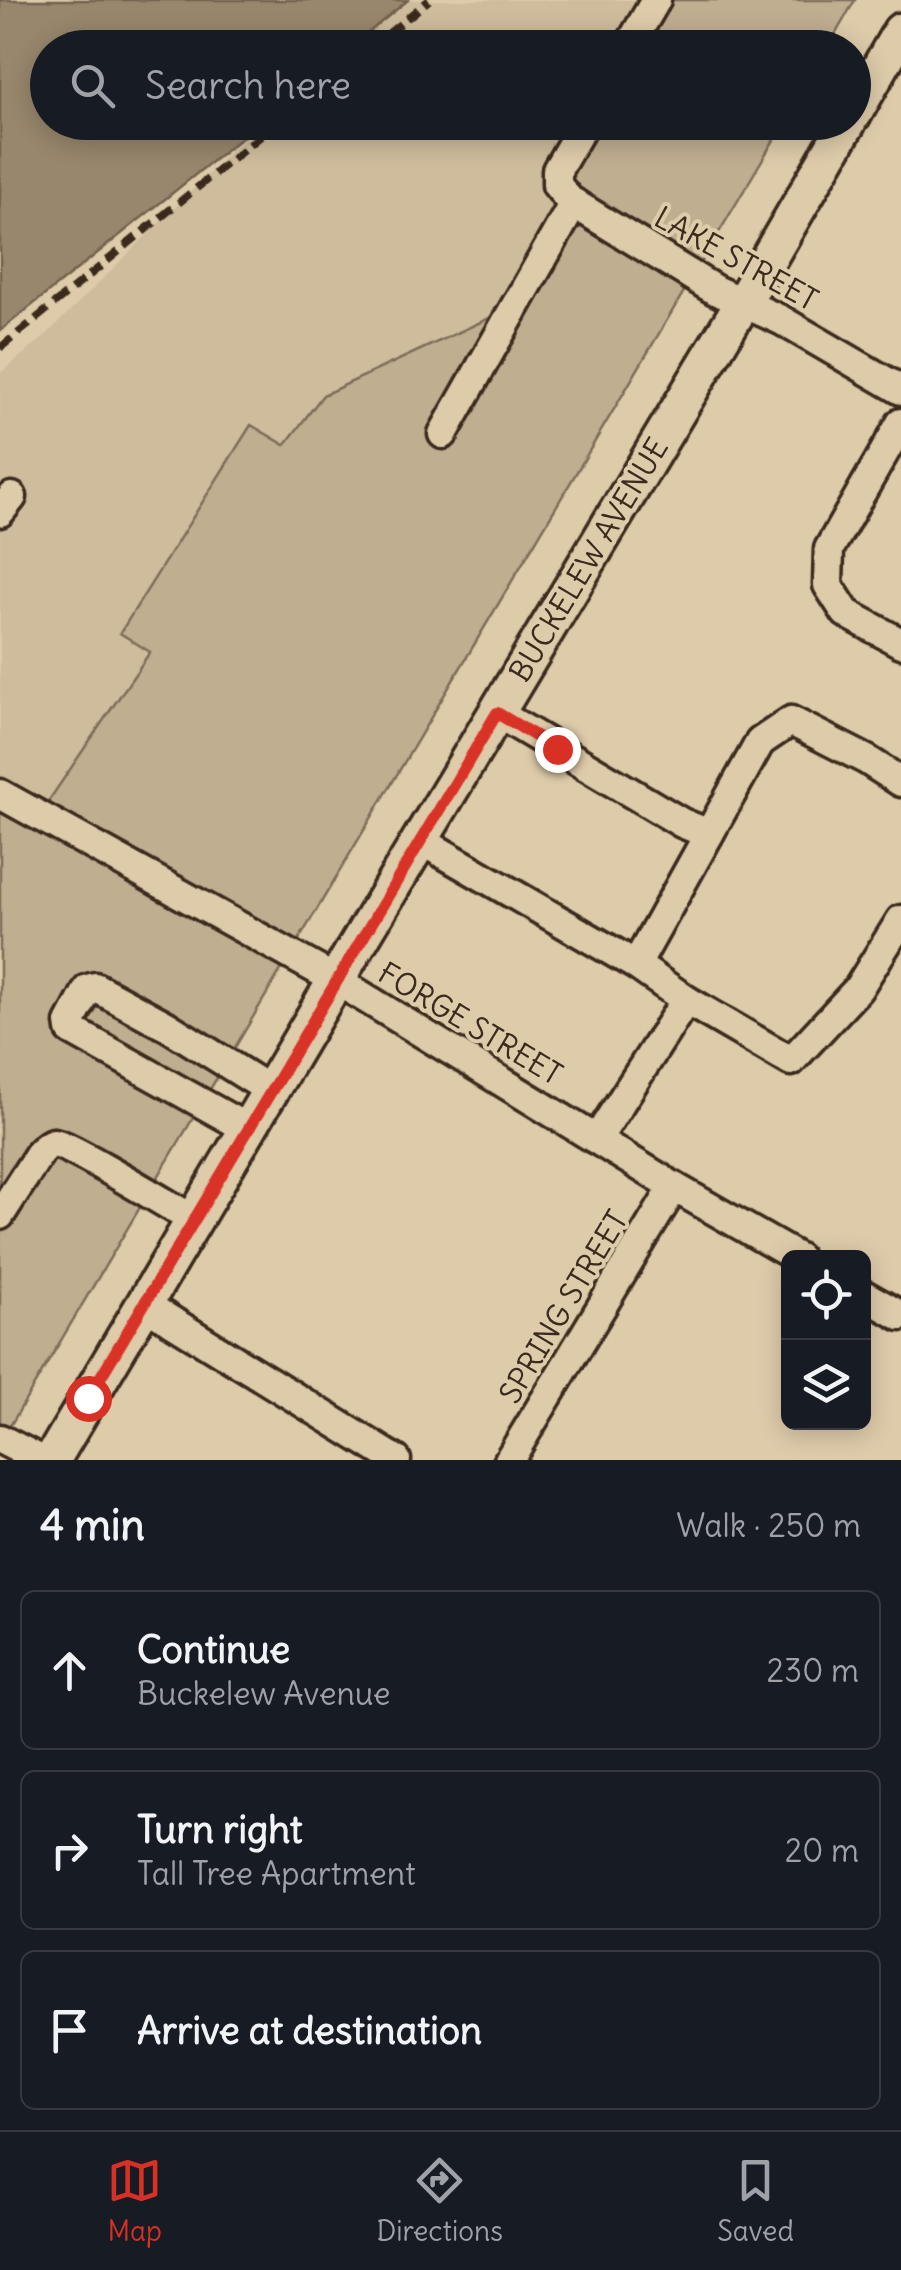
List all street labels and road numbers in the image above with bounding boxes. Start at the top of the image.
street label: LAKE STREET [648,198,825,319]
street label: BUCKELEW AVENUE [500,431,676,688]
street label: FORGE STREET [372,953,569,1093]
street label: SPRING STREET [491,1203,636,1410]

